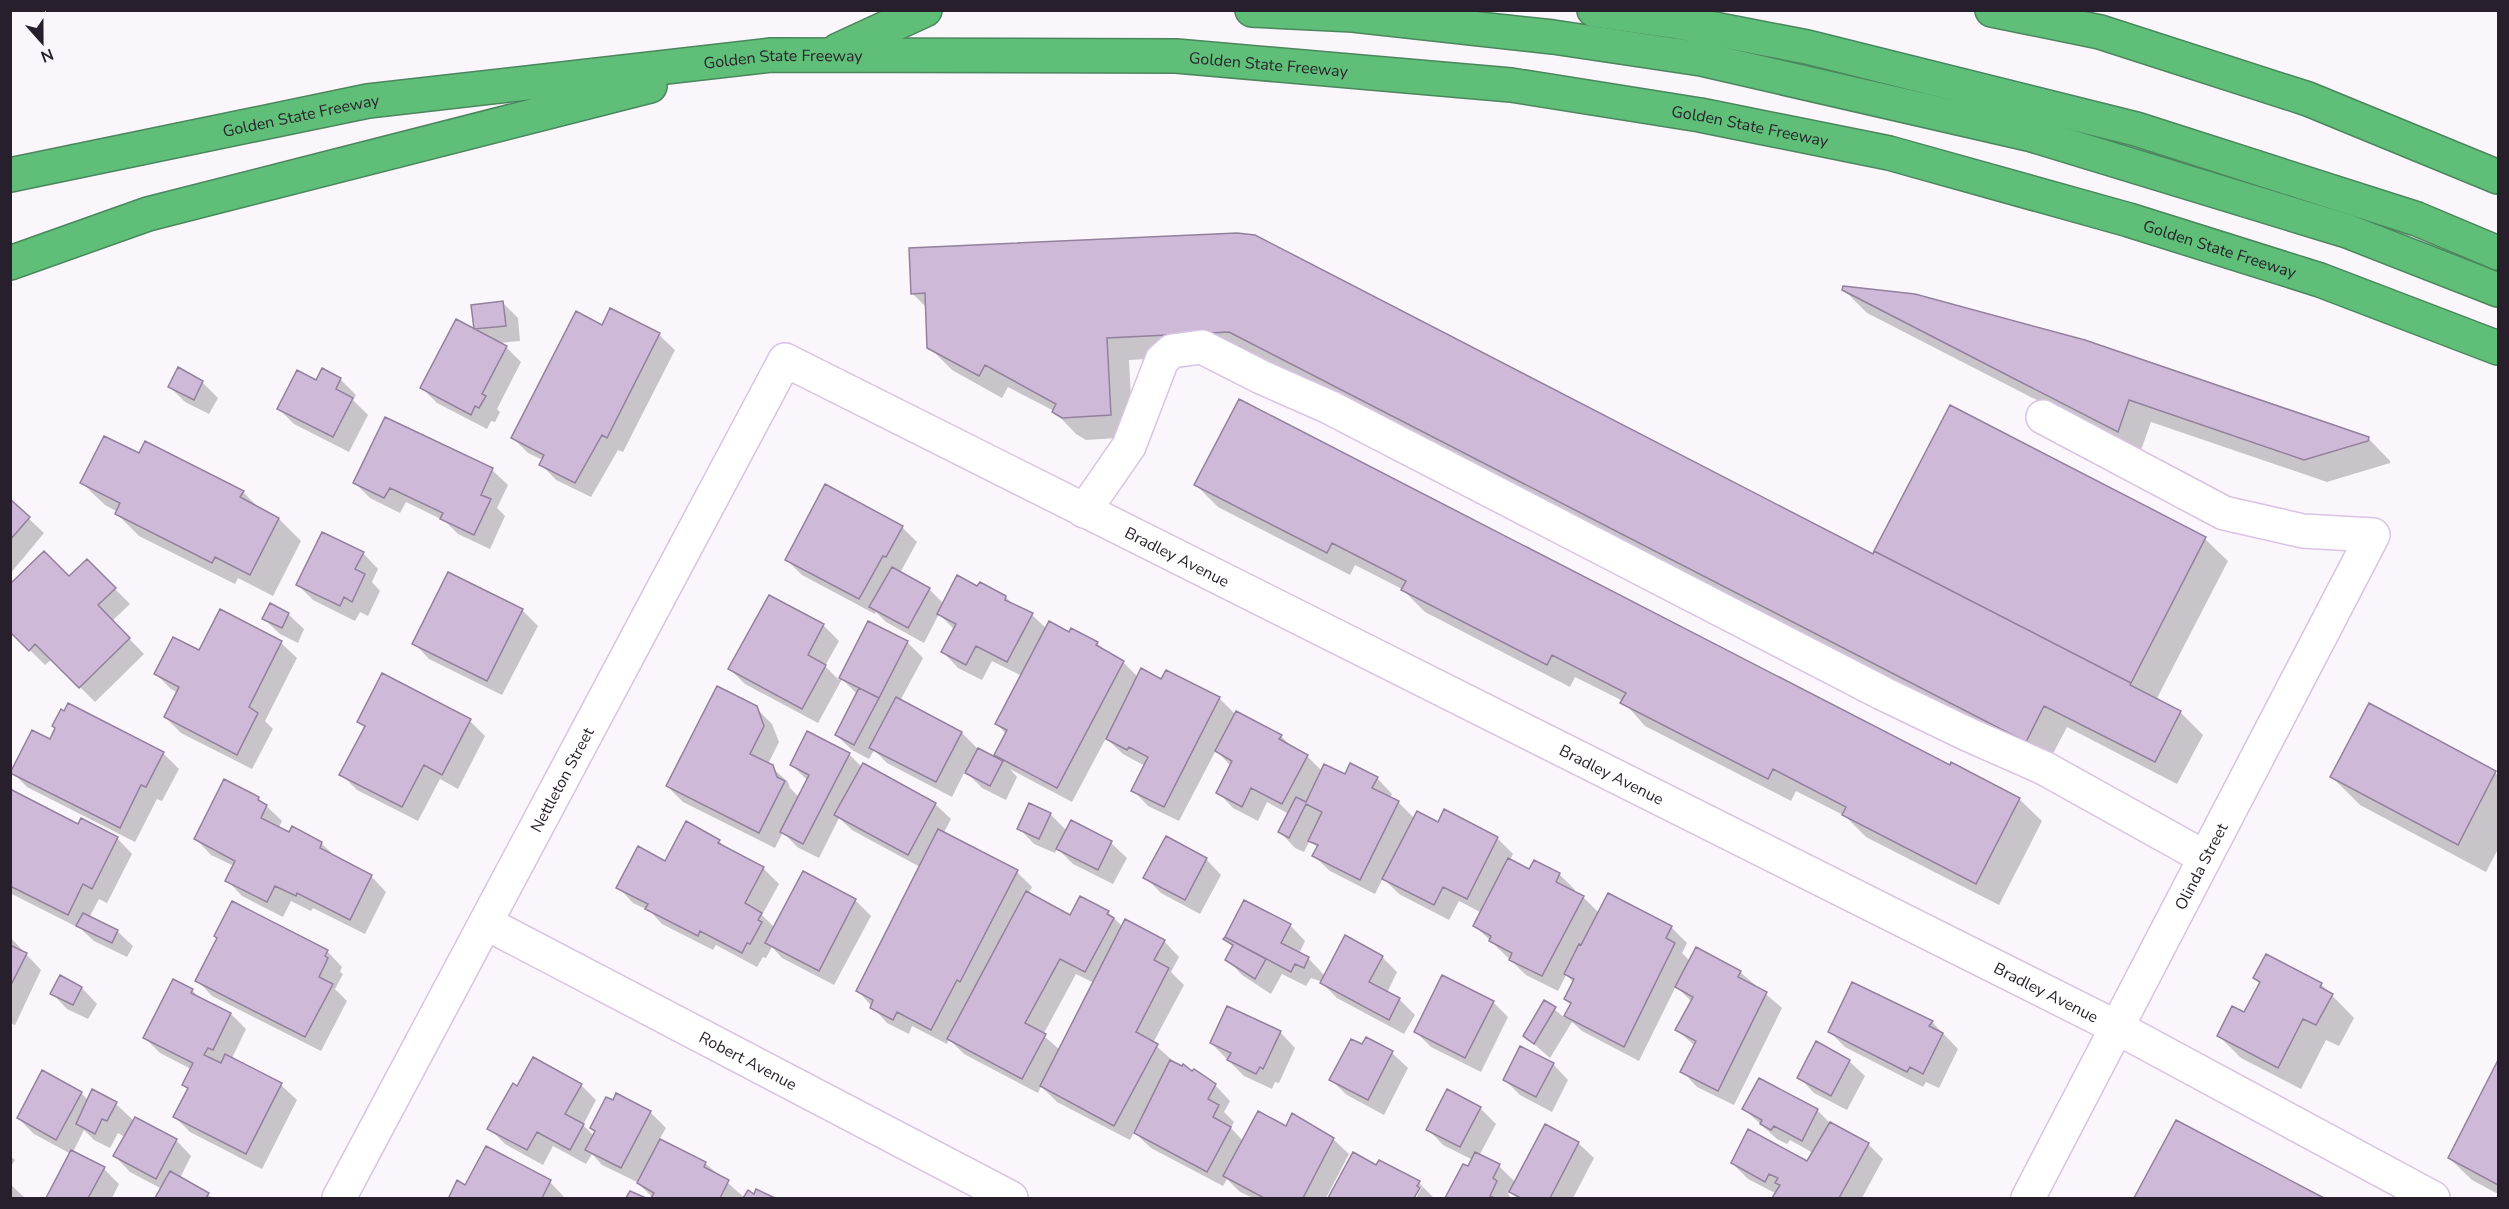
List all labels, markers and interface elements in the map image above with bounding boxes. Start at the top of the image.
north arrow [12,12,72,72]
text: N [37,43,57,67]
street label: Golden State Freeway [702,45,863,75]
street label: Golden State Freeway [1188,47,1350,83]
street label: Golden State Freeway [221,90,381,143]
street label: Golden State Freeway [1670,101,1831,153]
street label: Golden State Freeway [2140,215,2300,284]
street label: Bradley Avenue [1121,522,1233,593]
street label: Nettleton Street [526,723,600,836]
street label: Bradley Avenue [1555,740,1667,811]
street label: Olinda Street [2170,819,2234,914]
street label: Bradley Avenue [1990,957,2102,1028]
street label: Robert Avenue [695,1027,801,1096]

